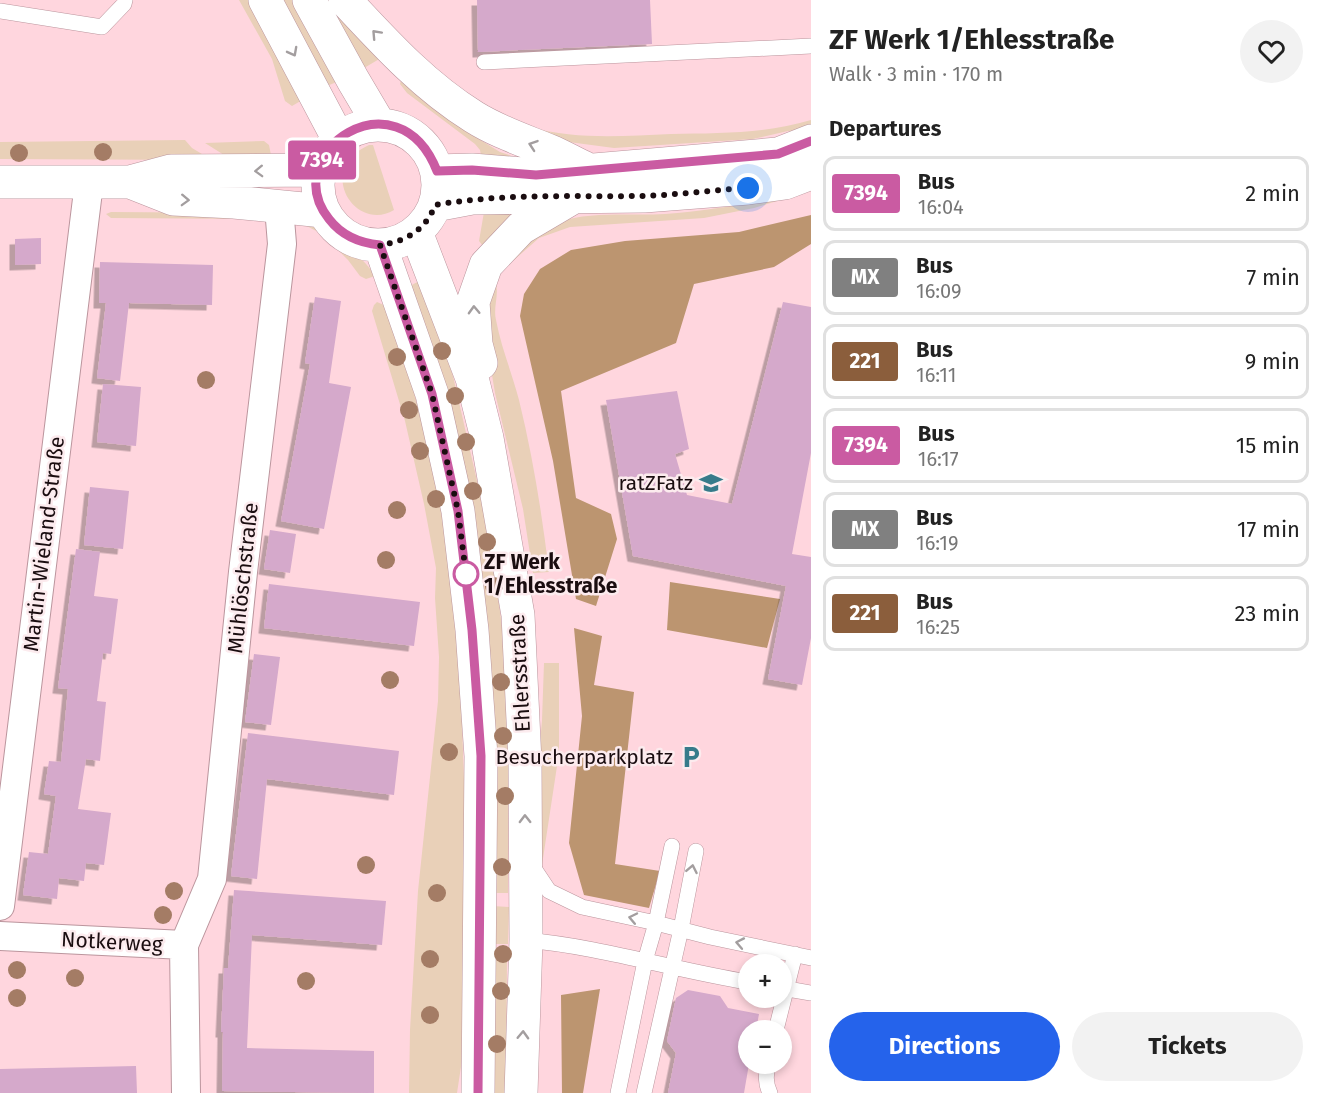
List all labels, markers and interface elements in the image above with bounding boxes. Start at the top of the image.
button: heart [1240,20,1303,83]
text: ZF Werk 1/Ehlesstraße [829,23,1114,56]
one-way arrow [372,30,383,40]
one-way arrow [286,45,297,56]
text: Walk · 3 min · 170 m [829,62,1003,86]
text: Departures [829,115,941,142]
line badge: 7394 [280,140,364,180]
one-way arrow [529,140,539,153]
text: 7394 [300,147,344,173]
one-way arrow [254,165,263,177]
text: Bus [918,168,955,195]
your location [733,173,763,203]
text: 7394 [844,180,888,206]
text: 2 min [1245,180,1300,207]
one-way arrow [181,194,190,206]
text: 16:04 [918,195,964,219]
text: Bus [916,252,953,279]
text: MX [851,264,879,290]
text: 7 min [1246,264,1300,291]
text: 16:09 [916,279,962,303]
one-way arrow [468,305,480,314]
text: Bus [916,336,953,363]
text: 221 [850,348,881,374]
text: 9 min [1245,348,1300,375]
text: 16:11 [916,363,956,387]
text: Bus [918,420,955,447]
text: 7394 [844,432,888,458]
text: 15 min [1236,432,1300,459]
street label: Martin-Wieland-Straße [18,435,70,653]
text: 16:17 [918,447,959,471]
place label: ratZFatz [618,470,693,496]
school or university icon: ratZFatz [698,470,724,496]
street label: Mühlöschstraße [222,501,264,655]
text: Bus [916,504,953,531]
text: MX [851,516,879,542]
text: 17 min [1237,516,1300,543]
text: 16:19 [916,531,958,555]
place label: ZF Werk 1/Ehlesstraße [484,549,618,599]
marker: ZF Werk 1/Ehlesstraße [453,561,479,587]
text: Bus [916,588,953,615]
text: 221 [850,600,881,626]
text: 23 min [1234,600,1300,627]
street label: Ehlersstraße [504,613,536,733]
text: 16:25 [916,615,960,639]
place label: Besucherparkplatz [496,744,673,770]
parking icon: Besucherparkplatz [678,744,704,770]
one-way arrow [519,814,532,823]
one-way arrow [685,865,698,875]
one-way arrow [628,912,638,925]
street label: Notkerweg [61,926,164,958]
one-way arrow [735,937,745,950]
map controls [738,954,792,1074]
button: + [738,954,792,1008]
button: Directions [829,1012,1060,1081]
button: Tickets [1072,1012,1303,1081]
button: − [738,1020,792,1074]
one-way arrow [517,1030,530,1039]

